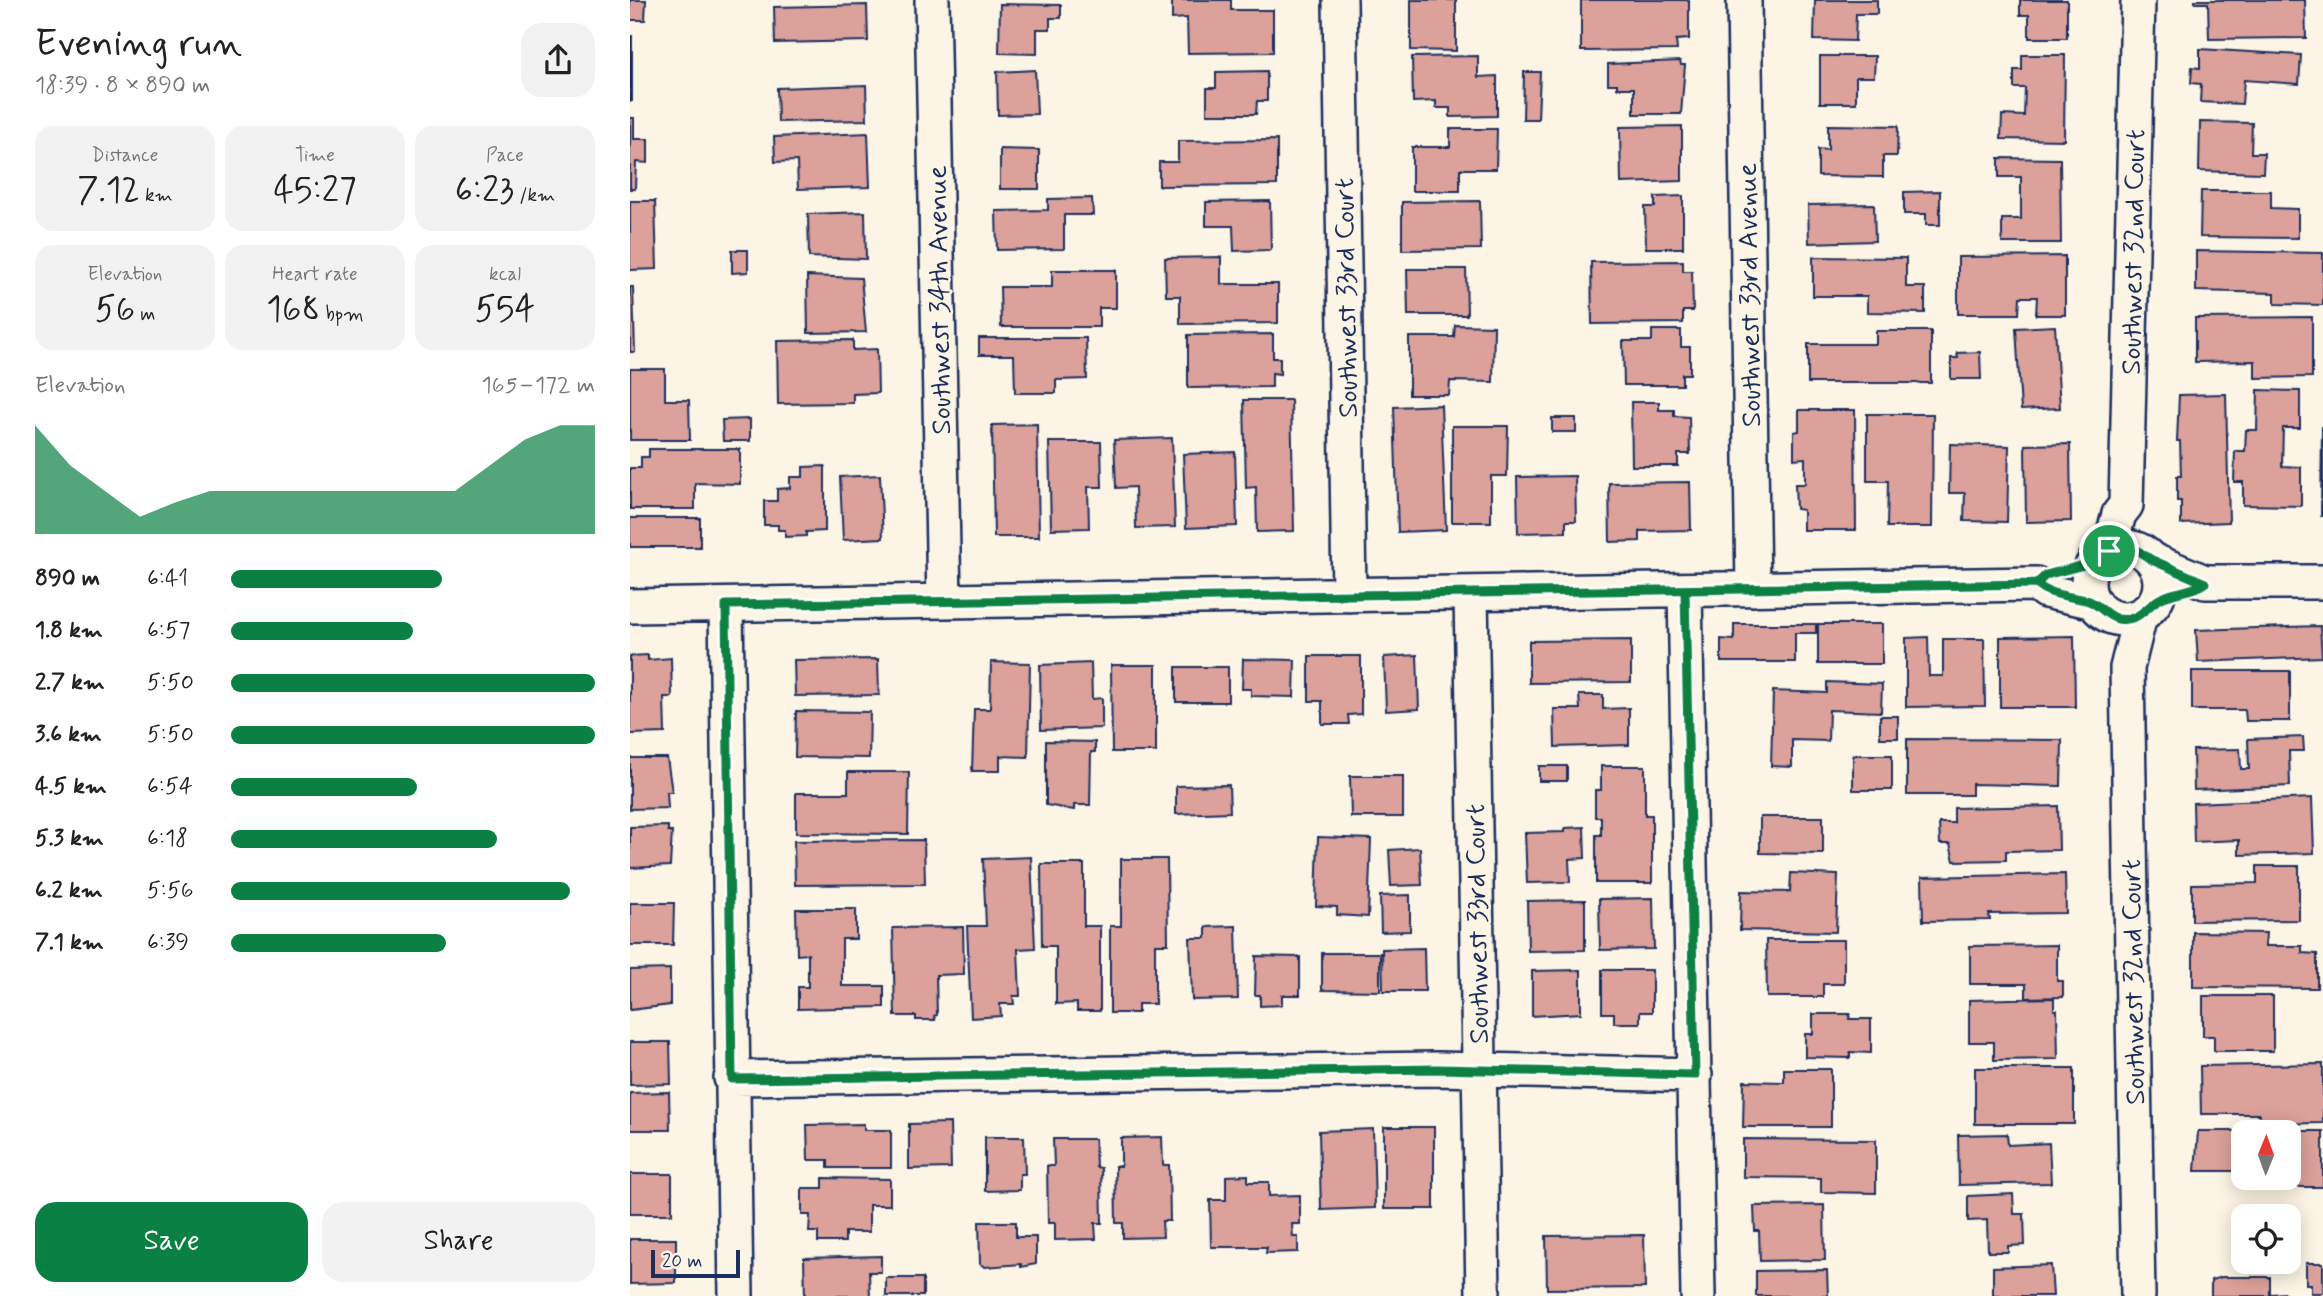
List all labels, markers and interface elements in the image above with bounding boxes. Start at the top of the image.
text: Evening run [35,20,242,69]
button: share [521,23,595,97]
text: 18:39 · 8 × 890 m [35,71,210,101]
street label: Southwest 32nd Court [2114,129,2155,375]
text: Distance [92,143,158,168]
text: Time [295,143,335,168]
text: Pace [486,143,524,168]
street label: Southwest 33rd Avenue [1730,163,1771,427]
street label: Southwest 34th Avenue [920,165,961,435]
text: 7.12 [77,168,140,214]
text: 45:27 [273,168,357,214]
text: 6:23 [455,168,514,214]
street label: Southwest 33rd Court [1327,178,1368,418]
text: km [140,183,173,208]
text: /km [514,183,555,208]
text: Elevation [88,262,162,287]
text: Heart rate [272,262,358,287]
text: kcal [489,262,521,287]
text: 56 [95,287,135,333]
text: 168 [266,287,320,333]
text: 554 [475,287,535,333]
text: m [135,302,155,327]
text: bpm [320,302,364,327]
text: Elevation [35,371,126,401]
text: 165–172 m [481,371,595,401]
pin [2079,521,2139,581]
icon: arrive [2090,532,2128,570]
text: 890 m [35,564,100,594]
text: 6:41 [147,564,188,594]
text: 1.8 km [35,616,103,646]
text: 6:57 [147,616,190,646]
text: 2.7 km [35,668,105,698]
text: 5:50 [147,668,194,698]
text: 3.6 km [35,720,102,750]
text: 5:50 [147,720,194,750]
text: 4.5 km [35,772,107,802]
text: 6:54 [147,772,193,802]
street label: Southwest 33rd Court [1458,804,1499,1044]
text: 5.3 km [35,824,104,854]
text: 6:18 [147,824,188,854]
street label: Southwest 32nd Court [2114,859,2155,1105]
text: 6.2 km [35,876,103,906]
text: 5:56 [147,876,193,906]
text: 7.1 km [35,928,104,958]
text: 6:39 [147,928,189,958]
north arrow [2231,1120,2301,1190]
map controls [2231,1120,2301,1274]
button: Save [35,1202,308,1282]
button: Share [322,1202,595,1282]
button: locate [2231,1204,2301,1274]
scale bar [651,1247,740,1279]
text: 20 m [662,1249,702,1274]

